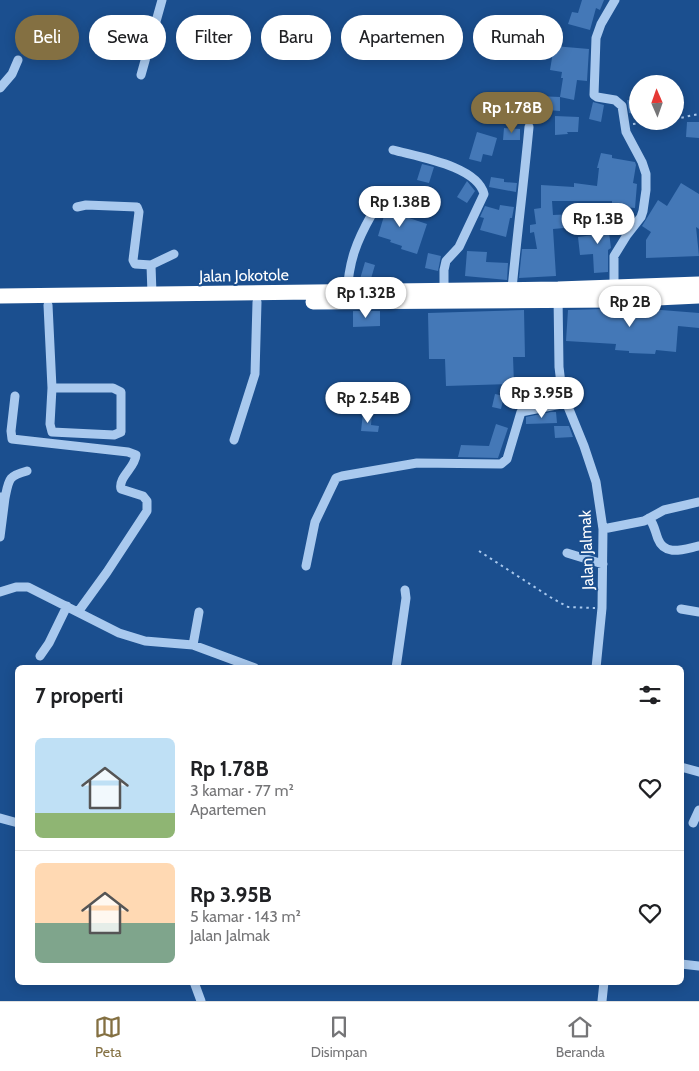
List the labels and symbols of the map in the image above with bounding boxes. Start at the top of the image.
north arrow [629,75,684,130]
pin: Rp 1.78B [460,92,564,134]
pin: Rp 1.38B [348,186,452,228]
pin: Rp 1.3B [552,202,644,245]
street label: Jalan Jokotole [198,265,289,286]
pin: Rp 1.32B [314,276,418,319]
pin: Rp 2B [595,286,665,328]
pin: Rp 3.95B [490,376,594,419]
pin: Rp 2.54B [316,382,420,424]
street label: Jalan Jalmak [576,509,597,591]

